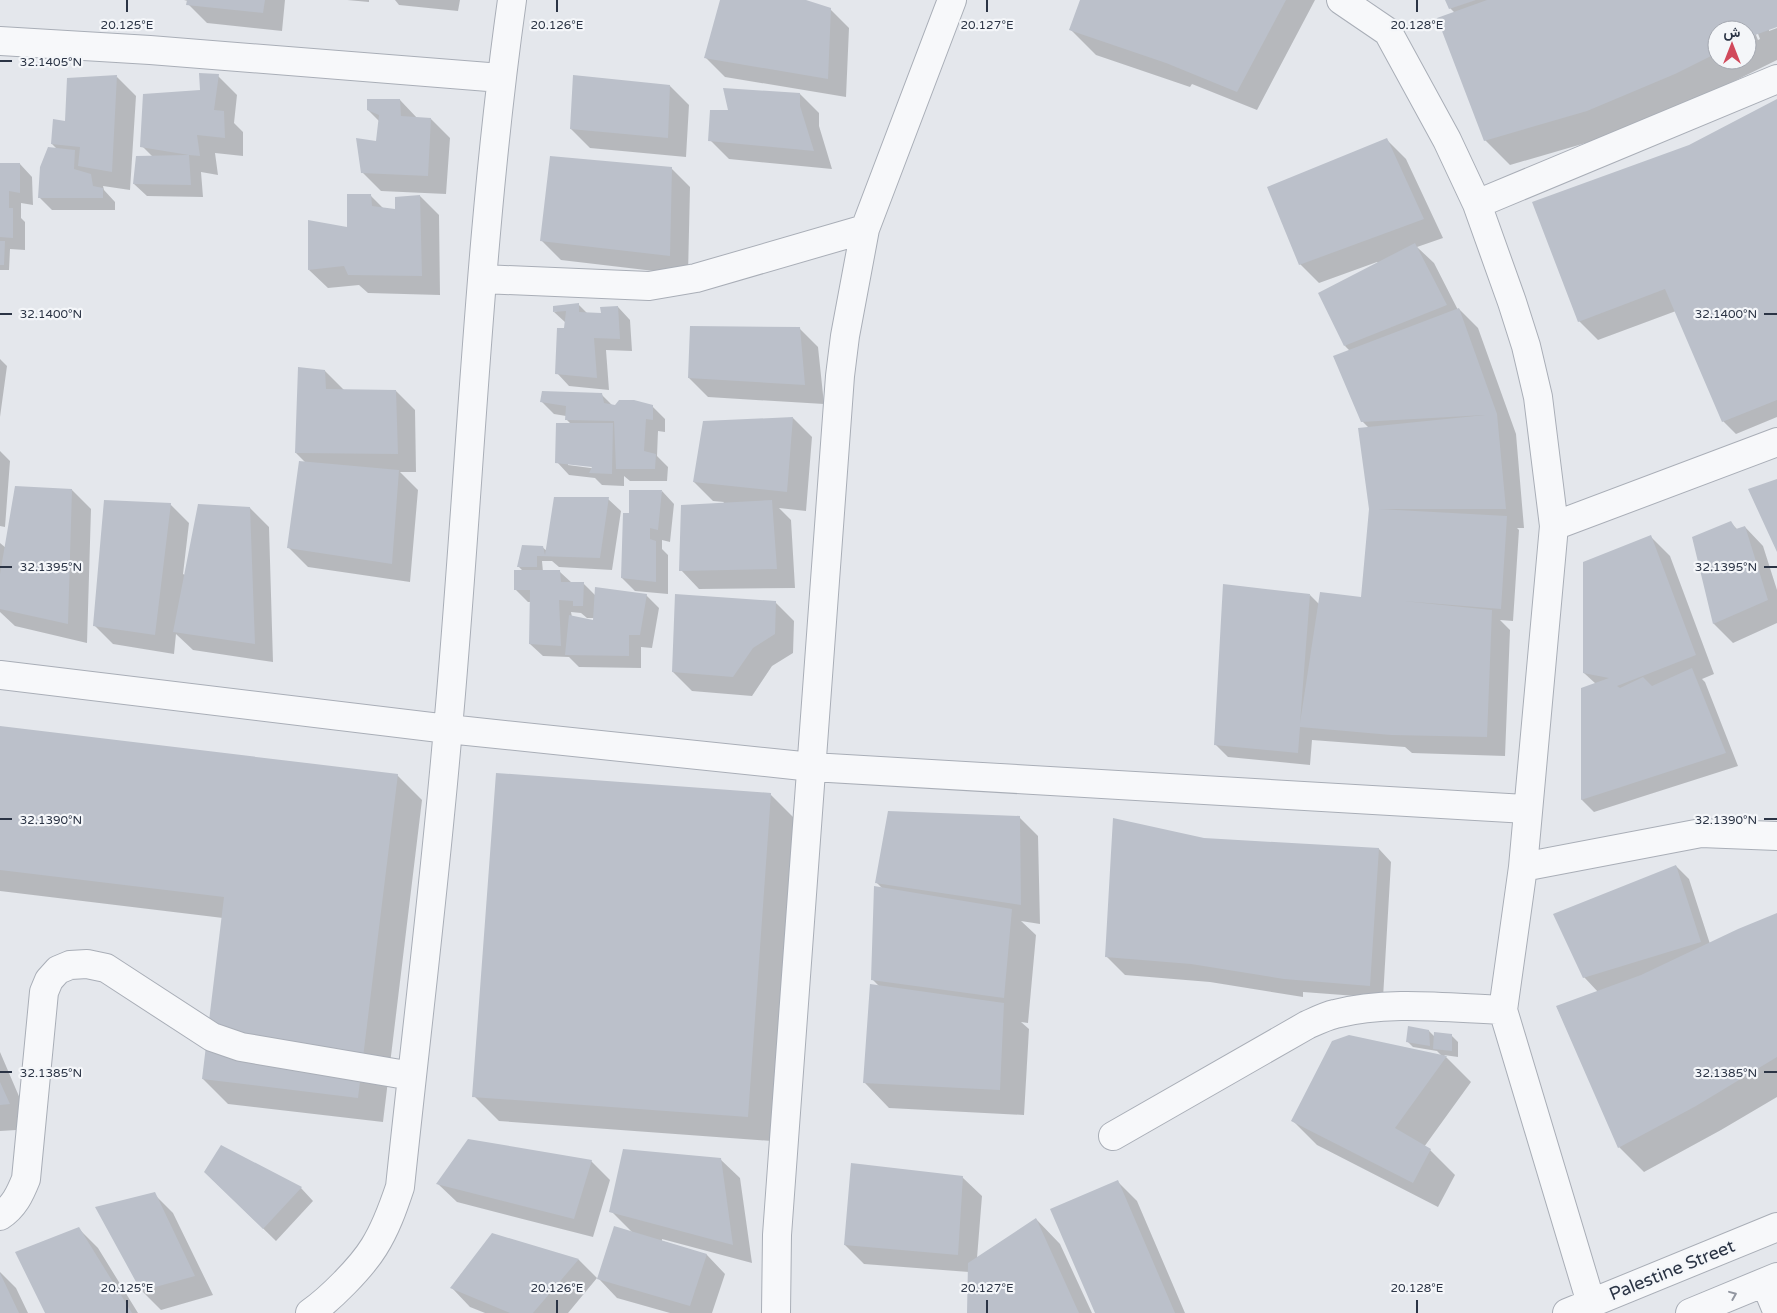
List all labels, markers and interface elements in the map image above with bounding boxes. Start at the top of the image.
text: 20.125°E [101,18,154,32]
text: 20.126°E [531,18,584,32]
text: 20.127°E [960,18,1014,32]
text: 20.128°E [1391,18,1444,32]
north arrow [1707,20,1757,70]
text: ش [1724,24,1741,41]
text: 32.1405°N [20,55,82,69]
text: 32.1400°N [20,307,82,321]
text: 32.1400°N [1695,307,1757,321]
text: 32.1395°N [20,560,82,574]
text: 32.1395°N [1695,560,1757,574]
text: 32.1390°N [20,813,82,827]
text: 32.1390°N [1695,813,1757,827]
text: 32.1385°N [20,1066,82,1080]
text: 32.1385°N [1695,1066,1757,1080]
street label: Palestine Street [1606,1235,1738,1305]
text: 20.125°E [101,1281,154,1295]
text: 20.126°E [531,1281,584,1295]
text: 20.127°E [960,1281,1014,1295]
text: 20.128°E [1391,1281,1444,1295]
one-way arrow [1728,1291,1737,1301]

